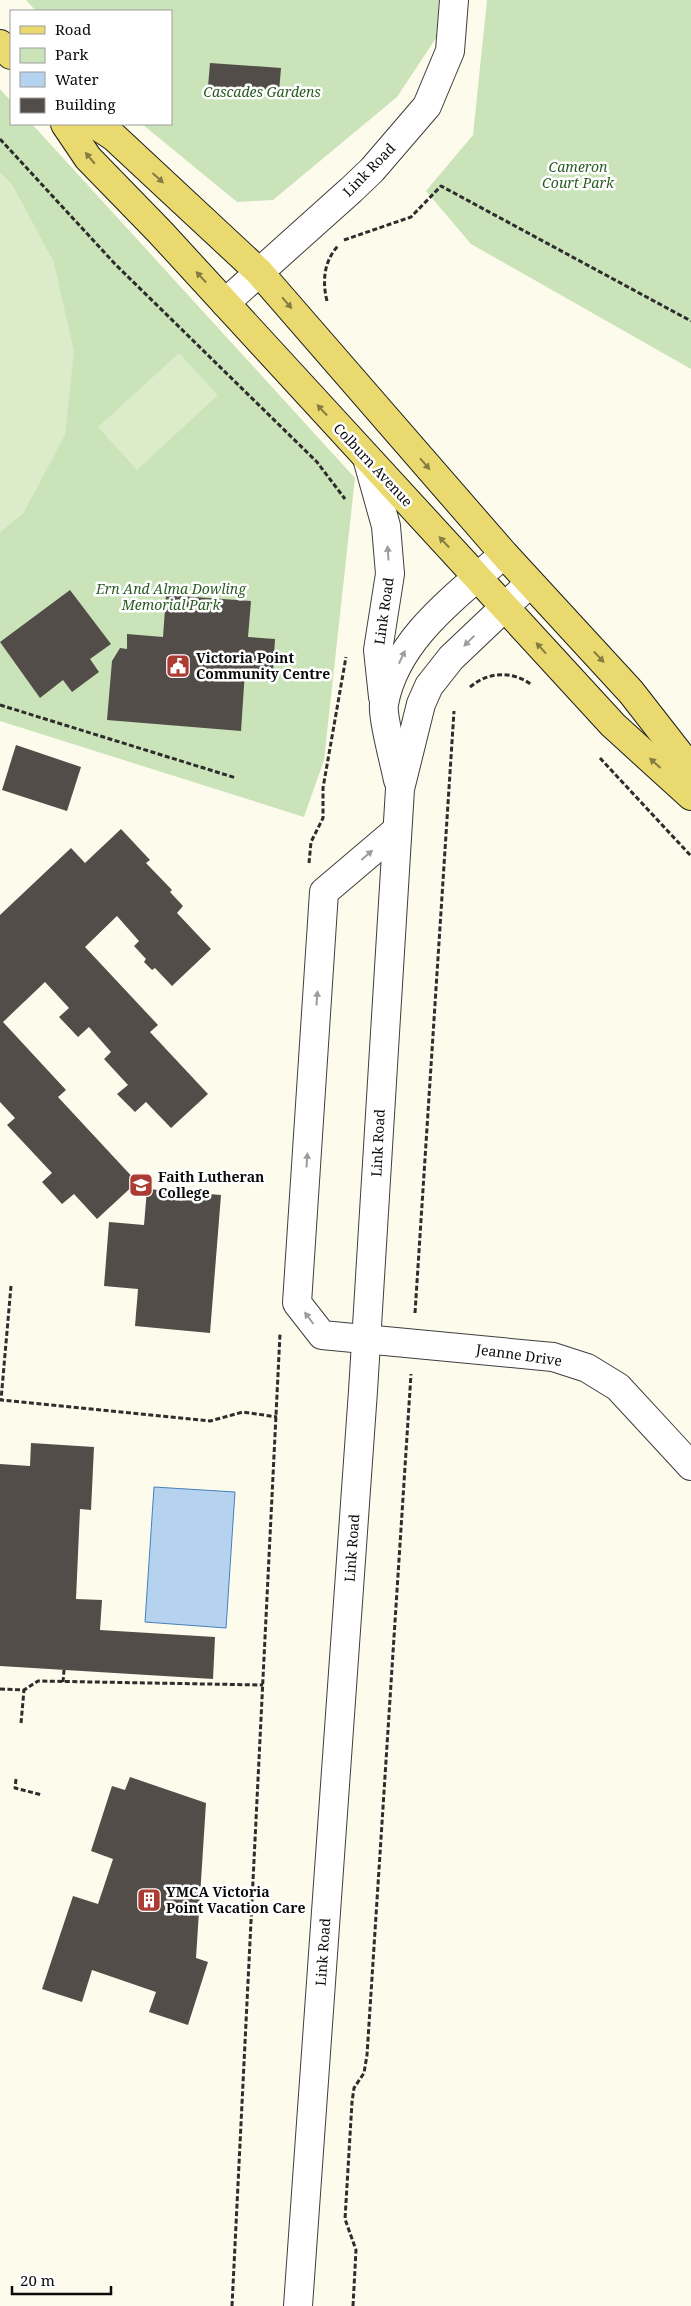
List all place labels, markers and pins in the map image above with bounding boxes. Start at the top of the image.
place label: Victoria Point Community Centre [196,648,330,683]
public building icon: Victoria Point Community Centre [165,653,191,679]
place label: Faith Lutheran College [158,1167,264,1202]
school or university icon: Faith Lutheran College [128,1172,154,1198]
place label: YMCA Victoria Point Vacation Care [166,1882,305,1917]
building icon: YMCA Victoria Point Vacation Care [136,1887,162,1913]

